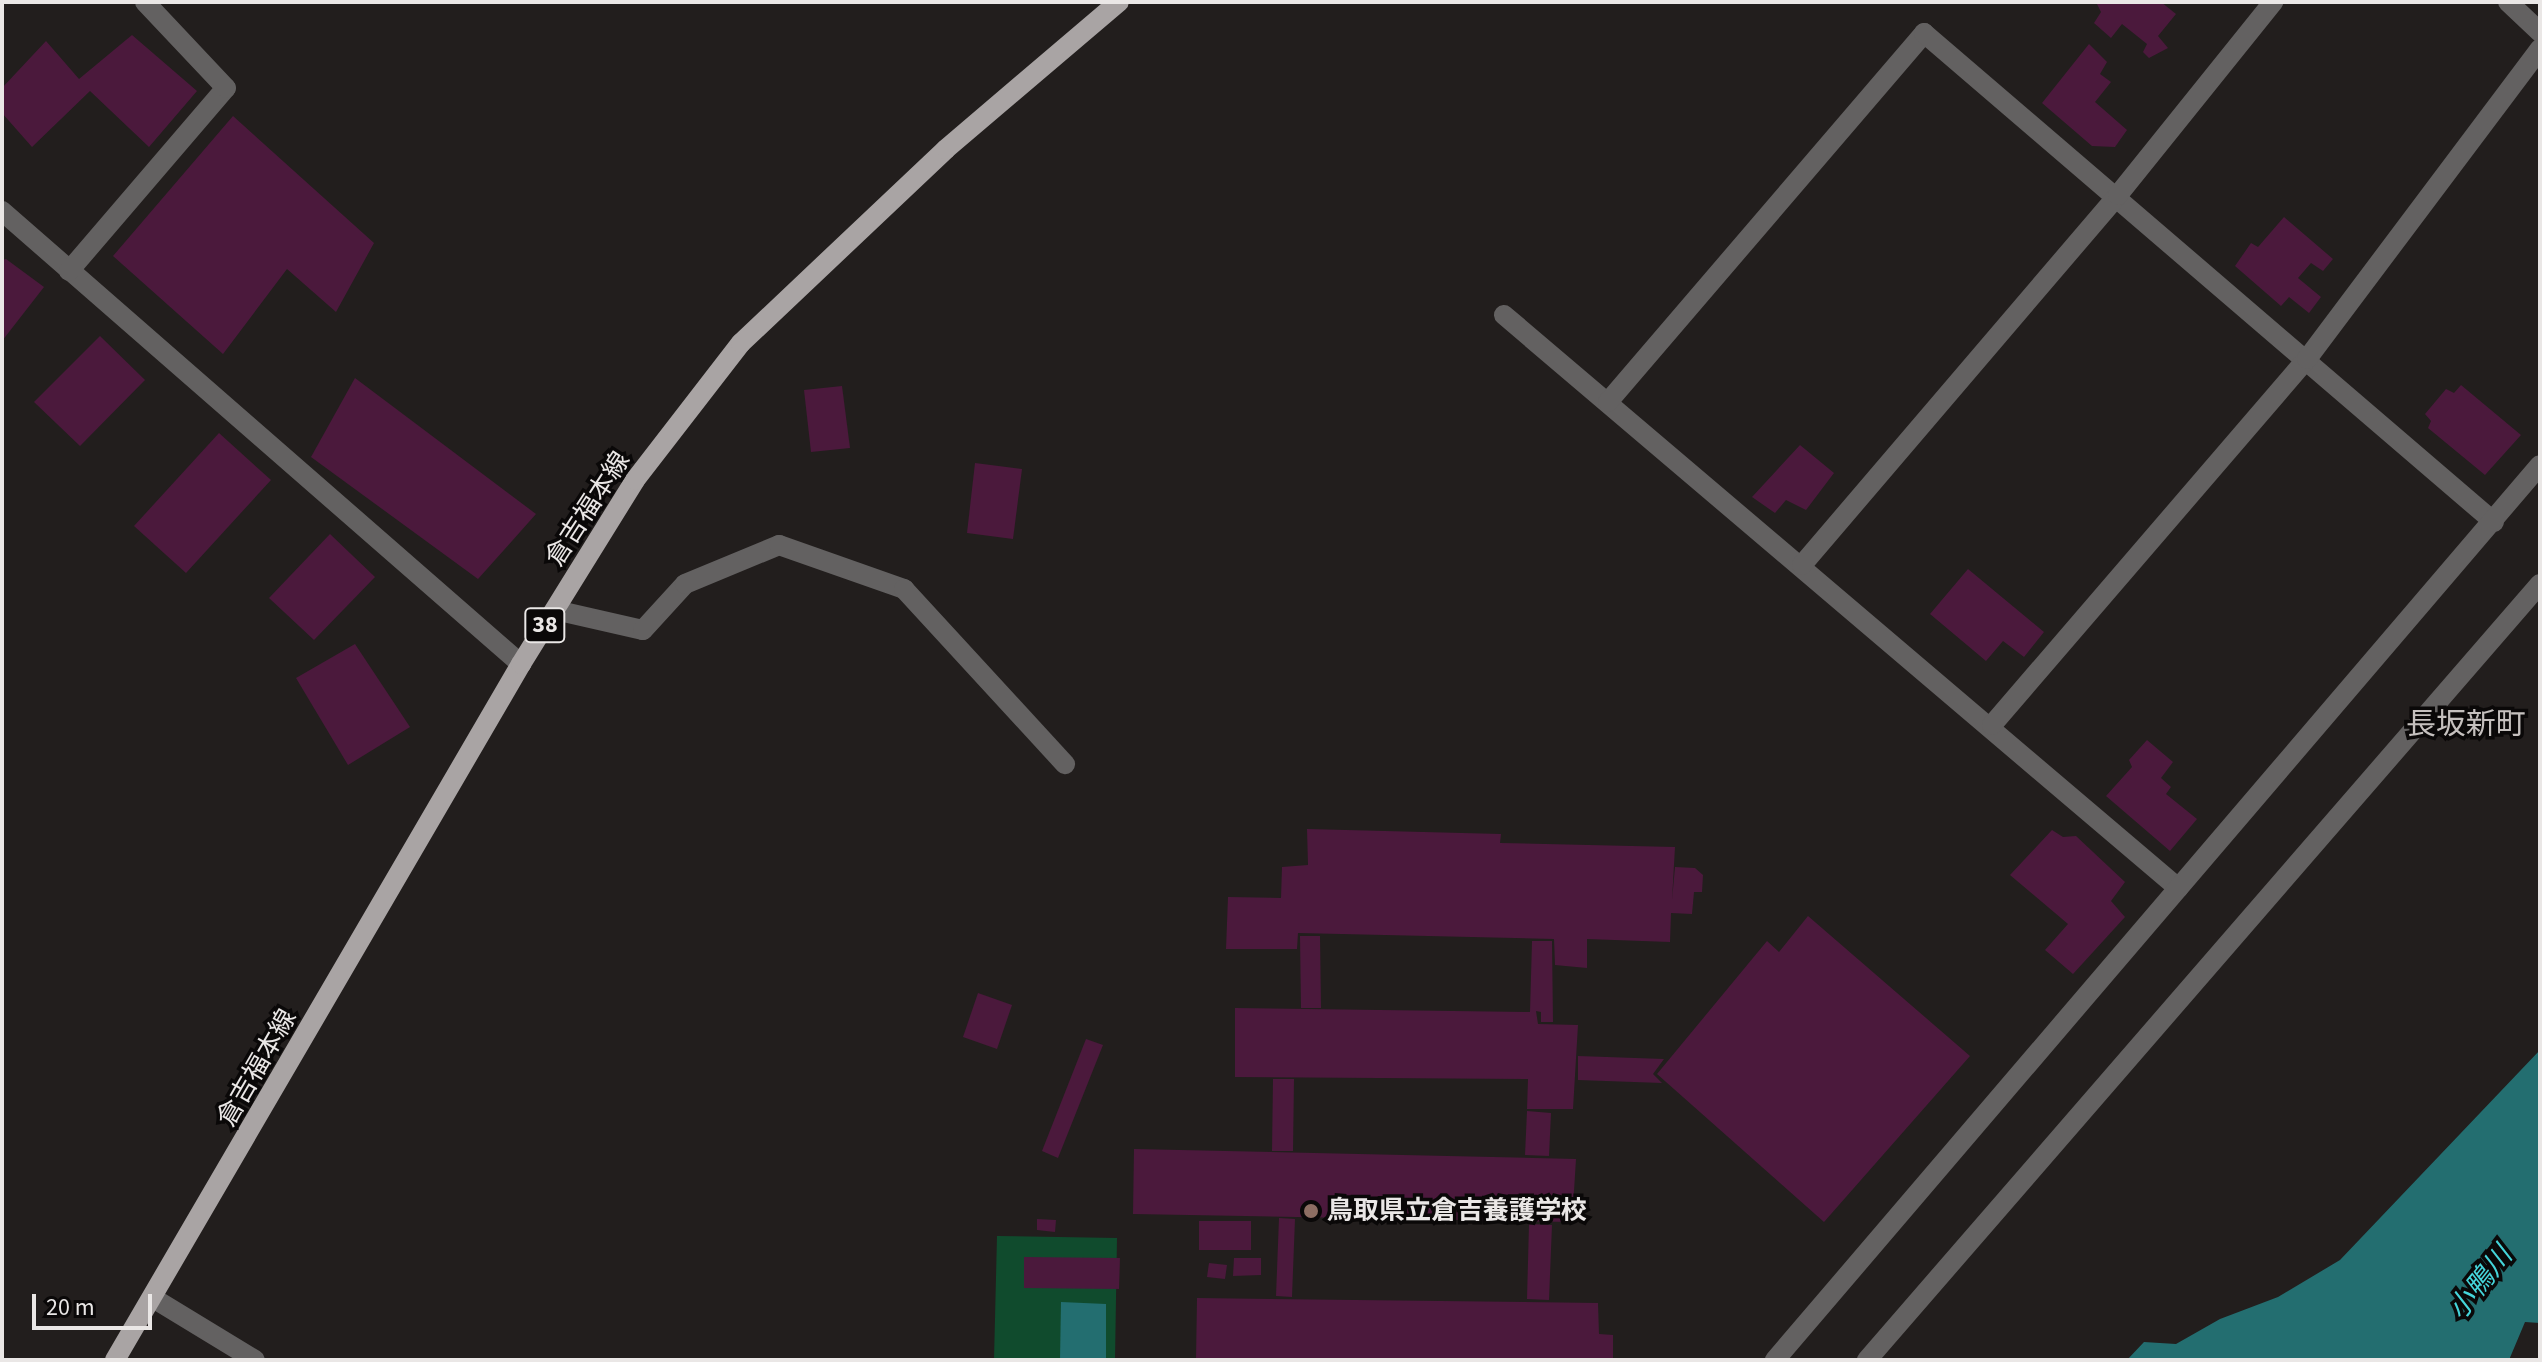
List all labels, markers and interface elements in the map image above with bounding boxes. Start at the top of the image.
street label: 倉吉福本線 [540,446,636,572]
road number: 38 [523,605,567,645]
district label: 長坂新町 [2406,707,2526,743]
street label: 倉吉福本線 [211,1004,303,1132]
place label: 鳥取県立倉吉養護学校 [1327,1195,1587,1227]
marker: 鳥取県立倉吉養護学校 [1302,1202,1320,1220]
water label: 小鴨川 [2441,1240,2519,1326]
scale bar [36,1278,156,1328]
text: 20 m [46,1290,95,1325]

